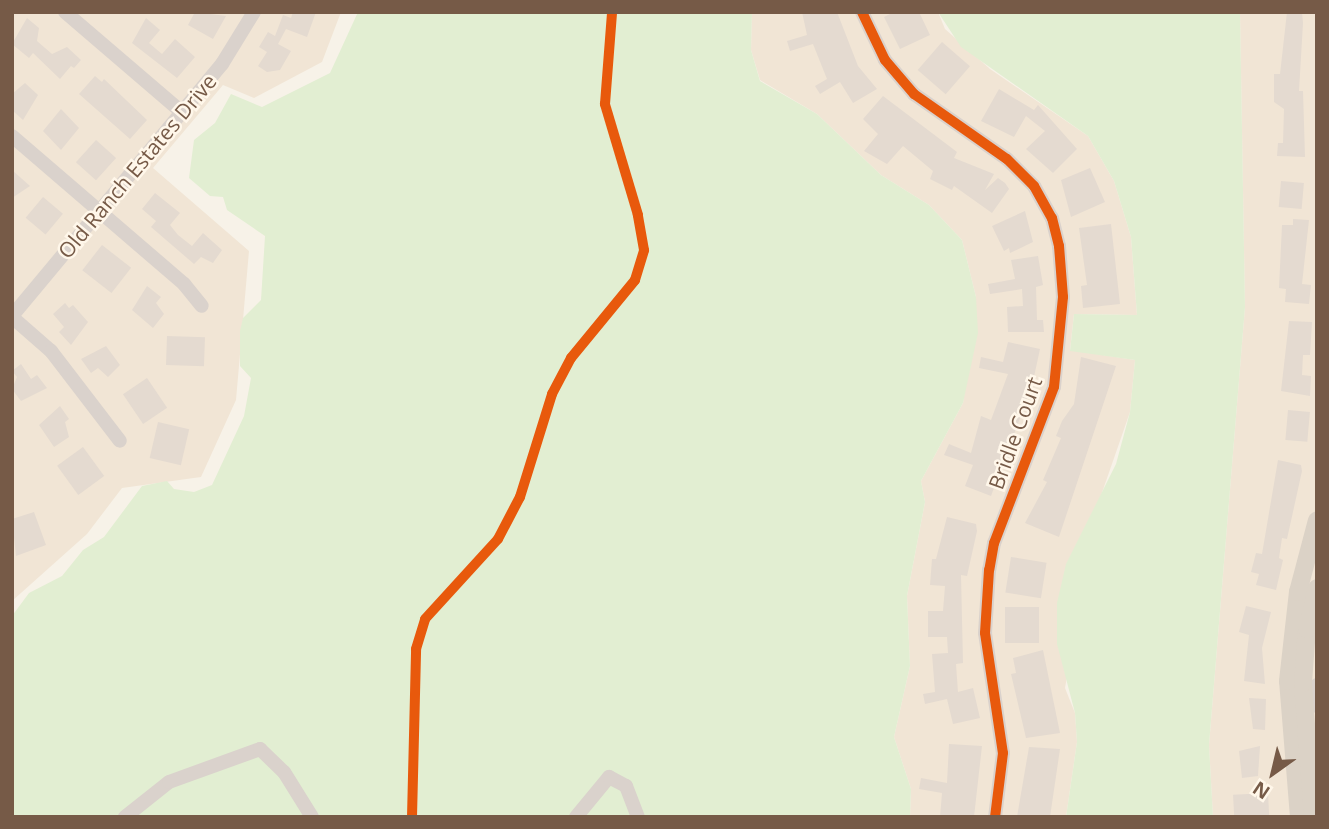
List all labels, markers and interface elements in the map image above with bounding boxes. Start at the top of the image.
street label: Old Ranch Estates Drive [53,69,221,263]
street label: Bridle Court [983,373,1047,493]
north arrow [1238,738,1308,808]
text: N [1248,775,1275,806]

